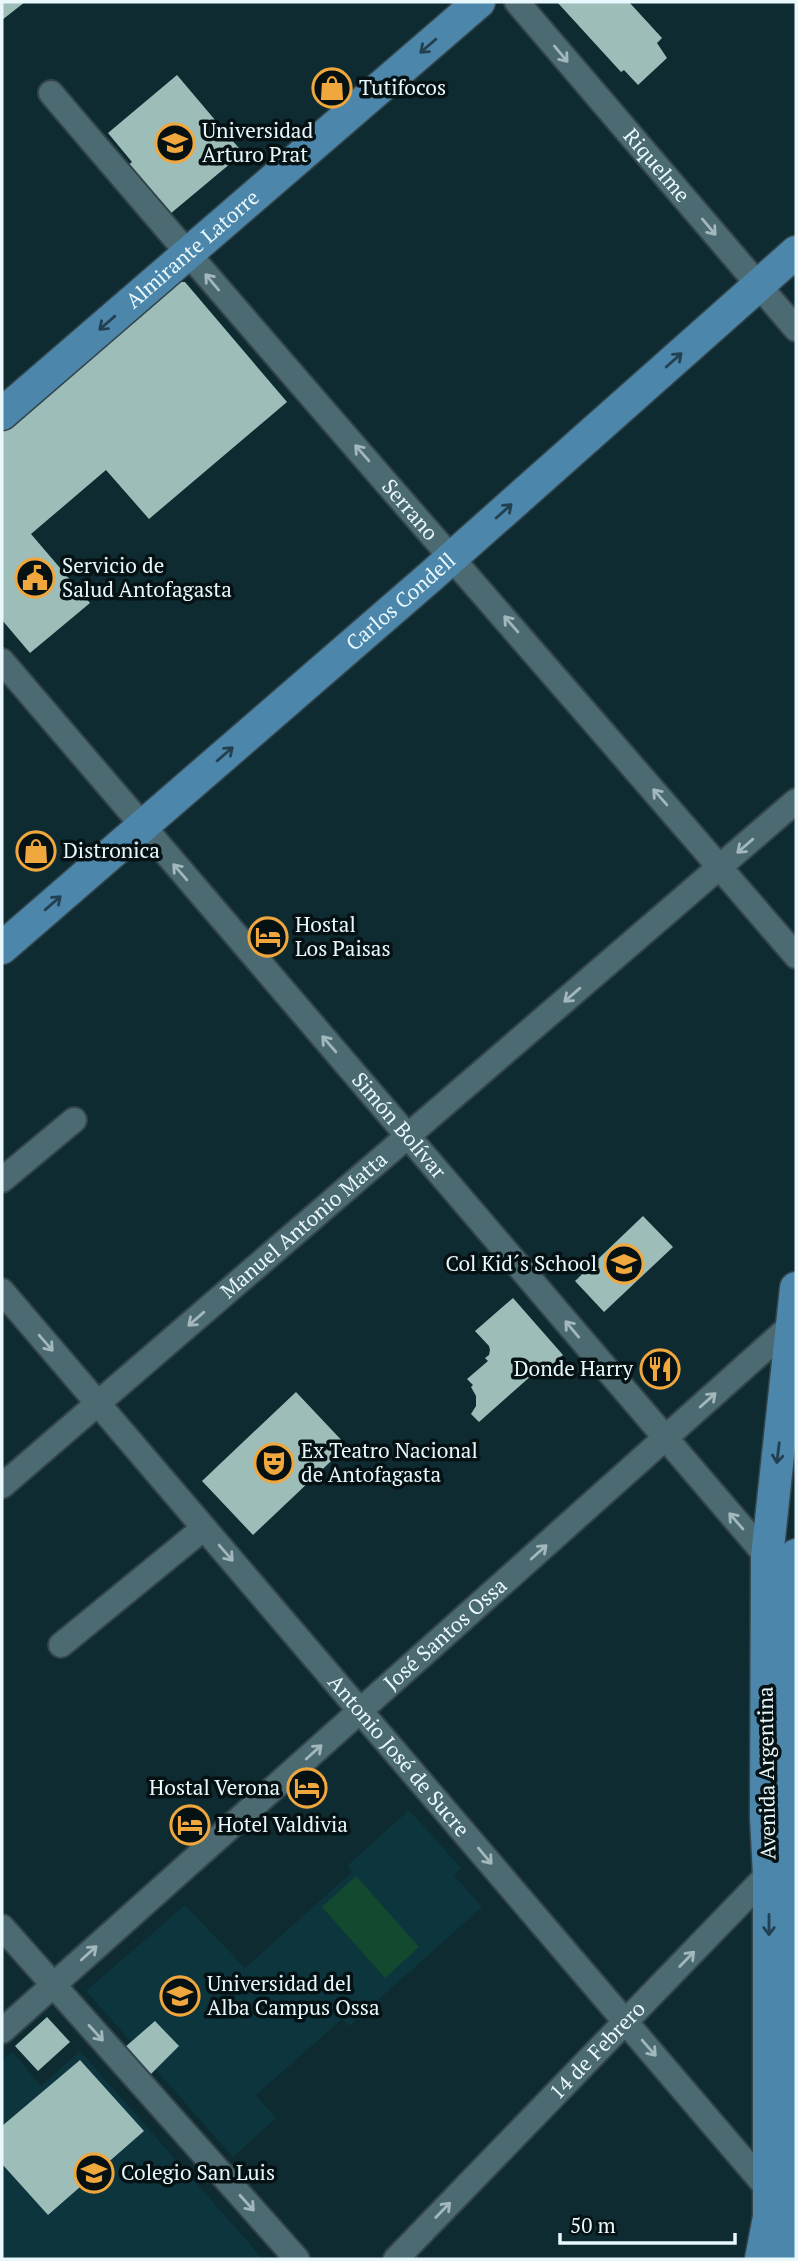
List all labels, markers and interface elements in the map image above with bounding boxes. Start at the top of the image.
one-way arrow [419,38,437,54]
one-way arrow [553,44,569,62]
shop icon: Tutifocos [311,67,353,109]
place label: Tutifocos [359,73,446,101]
place label: Universidad Arturo Prat [202,116,313,168]
school or university icon: Universidad Arturo Prat [154,122,196,164]
street label: Riquelme [618,122,697,208]
street label: Almirante Latorre [119,183,265,314]
one-way arrow [701,218,717,236]
one-way arrow [204,273,220,291]
one-way arrow [98,315,116,331]
one-way arrow [665,352,683,368]
one-way arrow [354,444,370,462]
street label: Serrano [376,473,445,546]
one-way arrow [495,503,512,520]
street label: Carlos Condell [340,546,461,657]
place label: Servicio de Salud Antofagasta [62,551,232,603]
public building icon: Servicio de Salud Antofagasta [14,557,56,599]
one-way arrow [503,616,519,634]
one-way arrow [216,746,234,762]
one-way arrow [652,788,668,806]
shop icon: Distronica [15,830,57,872]
place label: Distronica [63,836,160,864]
one-way arrow [736,838,754,854]
one-way arrow [172,863,188,881]
one-way arrow [44,895,62,911]
place label: Hostal Los Paisas [295,910,391,962]
hotel icon: Hostal Los Paisas [247,916,289,958]
one-way arrow [563,987,581,1003]
one-way arrow [321,1035,337,1053]
street label: Simón Bolívar [346,1066,453,1184]
street label: Manuel Antonio Matta [214,1145,393,1304]
school or university icon: Col Kid´s School [603,1243,645,1285]
place label: Col Kid´s School [445,1249,597,1277]
one-way arrow [187,1311,205,1327]
one-way arrow [564,1320,580,1338]
one-way arrow [38,1334,54,1352]
restaurant icon: Donde Harry [639,1348,681,1390]
place label: Donde Harry [514,1354,633,1382]
one-way arrow [699,1392,716,1409]
place label: Ex Teatro Nacional de Antofagasta [301,1436,478,1488]
one-way arrow [772,1441,785,1464]
theatre icon: Ex Teatro Nacional de Antofagasta [253,1442,295,1484]
one-way arrow [728,1512,744,1530]
one-way arrow [218,1544,234,1562]
one-way arrow [529,1544,547,1560]
street label: José Santos Ossa [377,1571,513,1696]
street label: Antonio José de Sucre [322,1668,476,1842]
street label: Avenida Argentina [750,1686,782,1860]
one-way arrow [305,1744,323,1760]
hotel icon: Hostal Verona [286,1767,328,1809]
place label: Hostal Verona [149,1773,280,1801]
hotel icon: Hotel Valdivia [169,1804,211,1846]
place label: Hotel Valdivia [217,1810,348,1838]
one-way arrow [477,1847,493,1865]
one-way arrow [762,1913,776,1936]
one-way arrow [80,1944,97,1961]
one-way arrow [679,1951,696,1968]
place label: Universidad del Alba Campus Ossa [207,1969,380,2021]
school or university icon: Universidad del Alba Campus Ossa [159,1975,201,2017]
street label: 14 de Febrero [543,1995,651,2105]
one-way arrow [88,2024,104,2042]
one-way arrow [641,2039,657,2057]
school or university icon: Colegio San Luis [73,2152,115,2194]
place label: Colegio San Luis [121,2158,275,2186]
one-way arrow [239,2194,255,2212]
one-way arrow [435,2202,452,2219]
scale bar [560,2202,735,2246]
text: 50 m [570,2211,616,2239]

